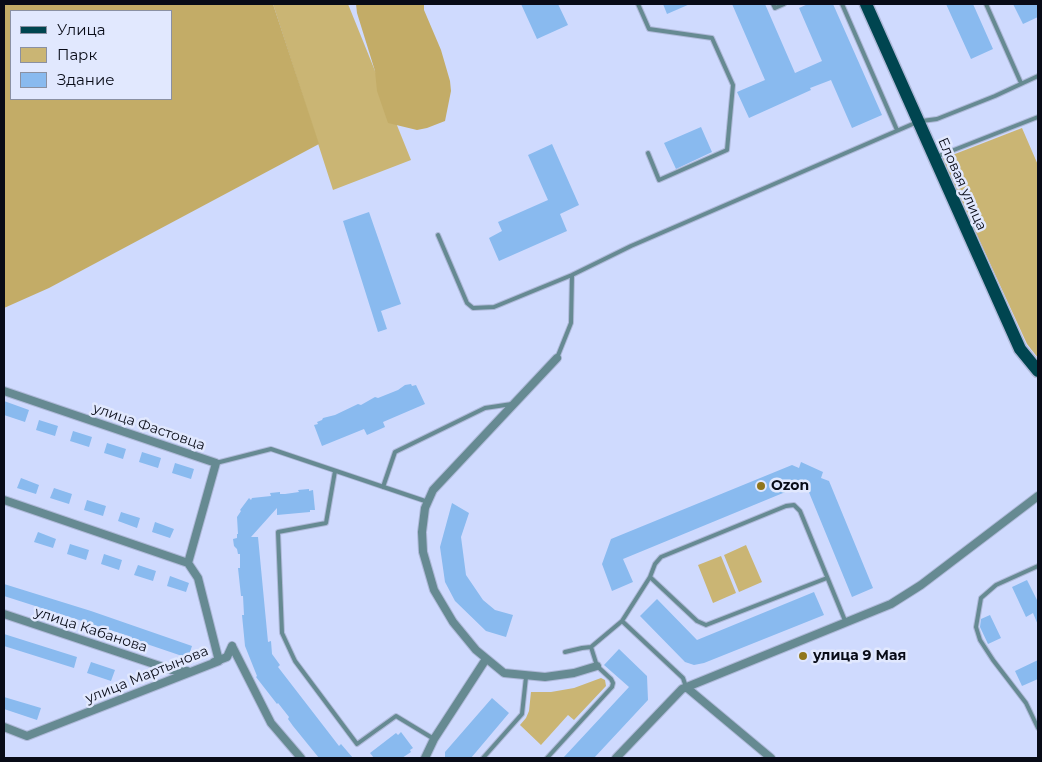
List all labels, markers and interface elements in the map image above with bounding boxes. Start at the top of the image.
legend [10,10,172,100]
text: Улица [57,20,105,39]
text: Парк [57,45,97,64]
text: Здание [57,70,115,89]
street label: Еловая улица [934,135,990,233]
street label: улица Фастовца [91,400,207,454]
place label: Ozon [771,478,809,494]
marker: Ozon [755,480,767,492]
street label: улица Кабанова [33,604,149,656]
street label: улица Мартынова [83,643,211,707]
place label: улица 9 Мая [813,648,906,664]
marker: улица 9 Мая [797,650,809,662]

